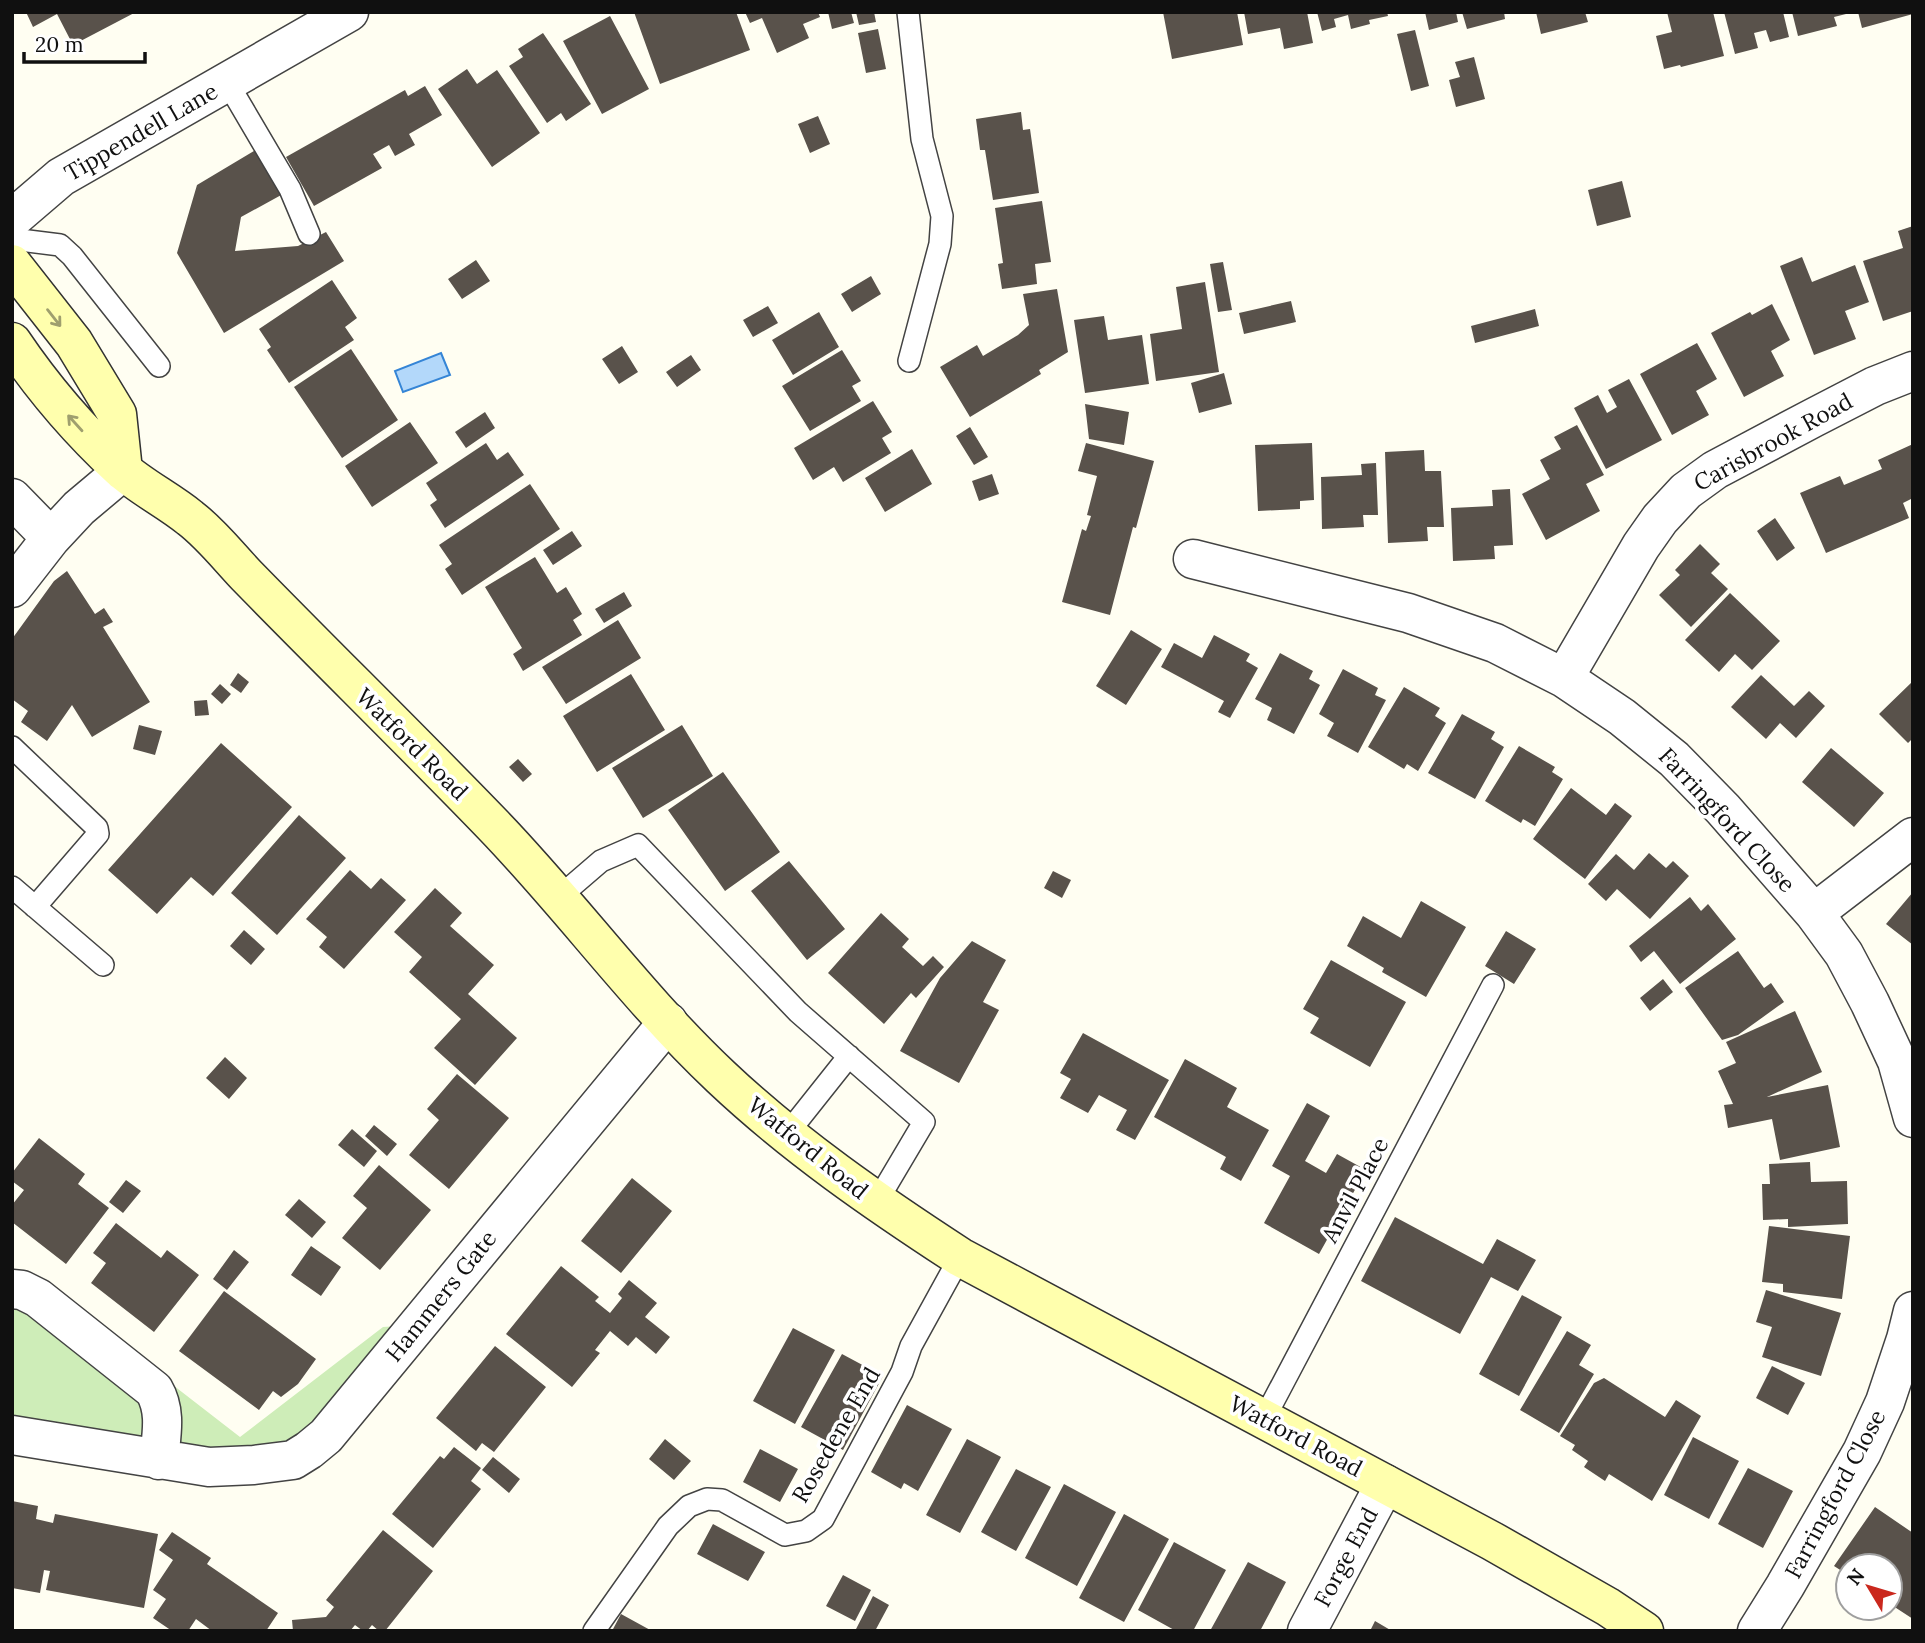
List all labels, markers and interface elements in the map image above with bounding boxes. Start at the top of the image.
scale bar [24,21,145,65]
text: 20 m [35,31,84,58]
street label: Tippendell Lane [59,76,222,187]
one-way arrow [46,308,61,326]
street label: Carisbrook Road [1688,386,1857,497]
one-way arrow [67,414,83,432]
street label: Watford Road [350,682,475,806]
street label: Farringford Close [1653,741,1802,898]
street label: Watford Road [742,1090,875,1205]
street label: Anvil Place [1314,1132,1394,1248]
street label: Hammers Gate [379,1224,502,1367]
street label: Rosedene End [785,1362,886,1508]
street label: Watford Road [1225,1388,1368,1483]
street label: Farringford Close [1778,1404,1891,1583]
street label: Forge End [1307,1502,1384,1612]
north arrow [1834,1552,1904,1622]
text: N [1842,1563,1870,1590]

